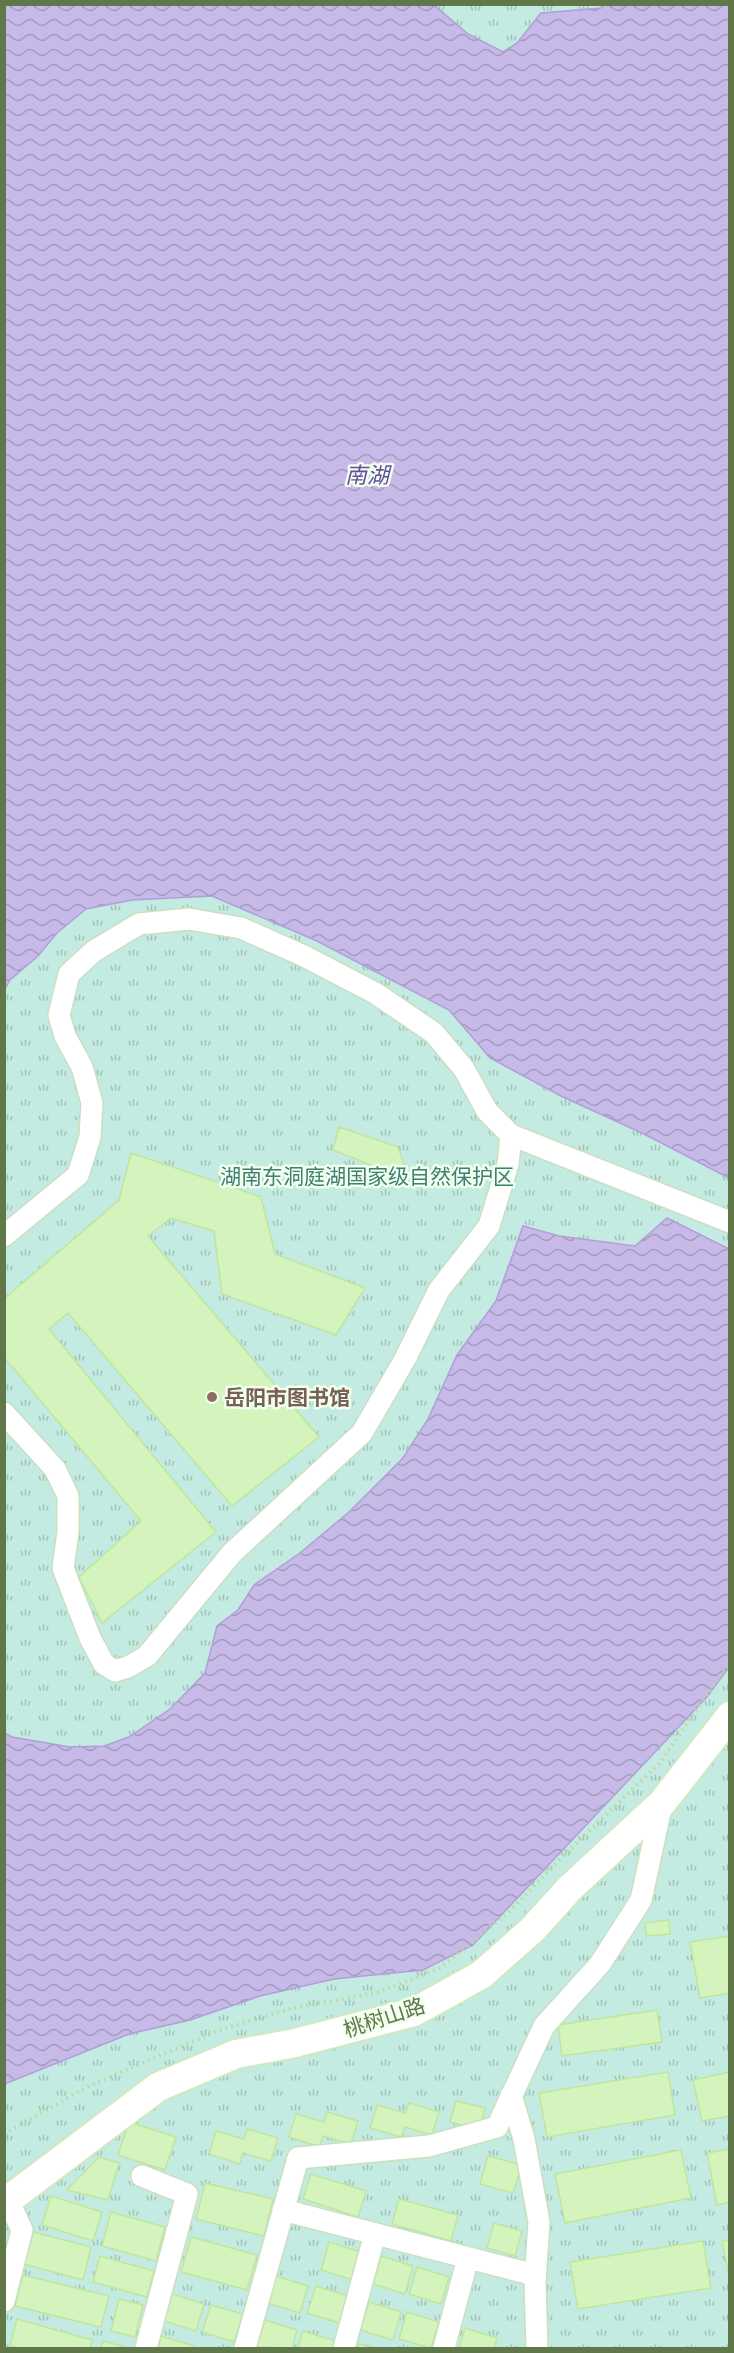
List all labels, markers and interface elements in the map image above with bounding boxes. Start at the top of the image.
water label: 南湖 [345,459,392,489]
park label: 湖南东洞庭湖国家级自然保护区 [220,1162,514,1190]
place label: 岳阳市图书馆 [224,1383,350,1411]
marker: 岳阳市图书馆 [205,1390,219,1404]
street label: 桃树山路 [340,1991,428,2043]

